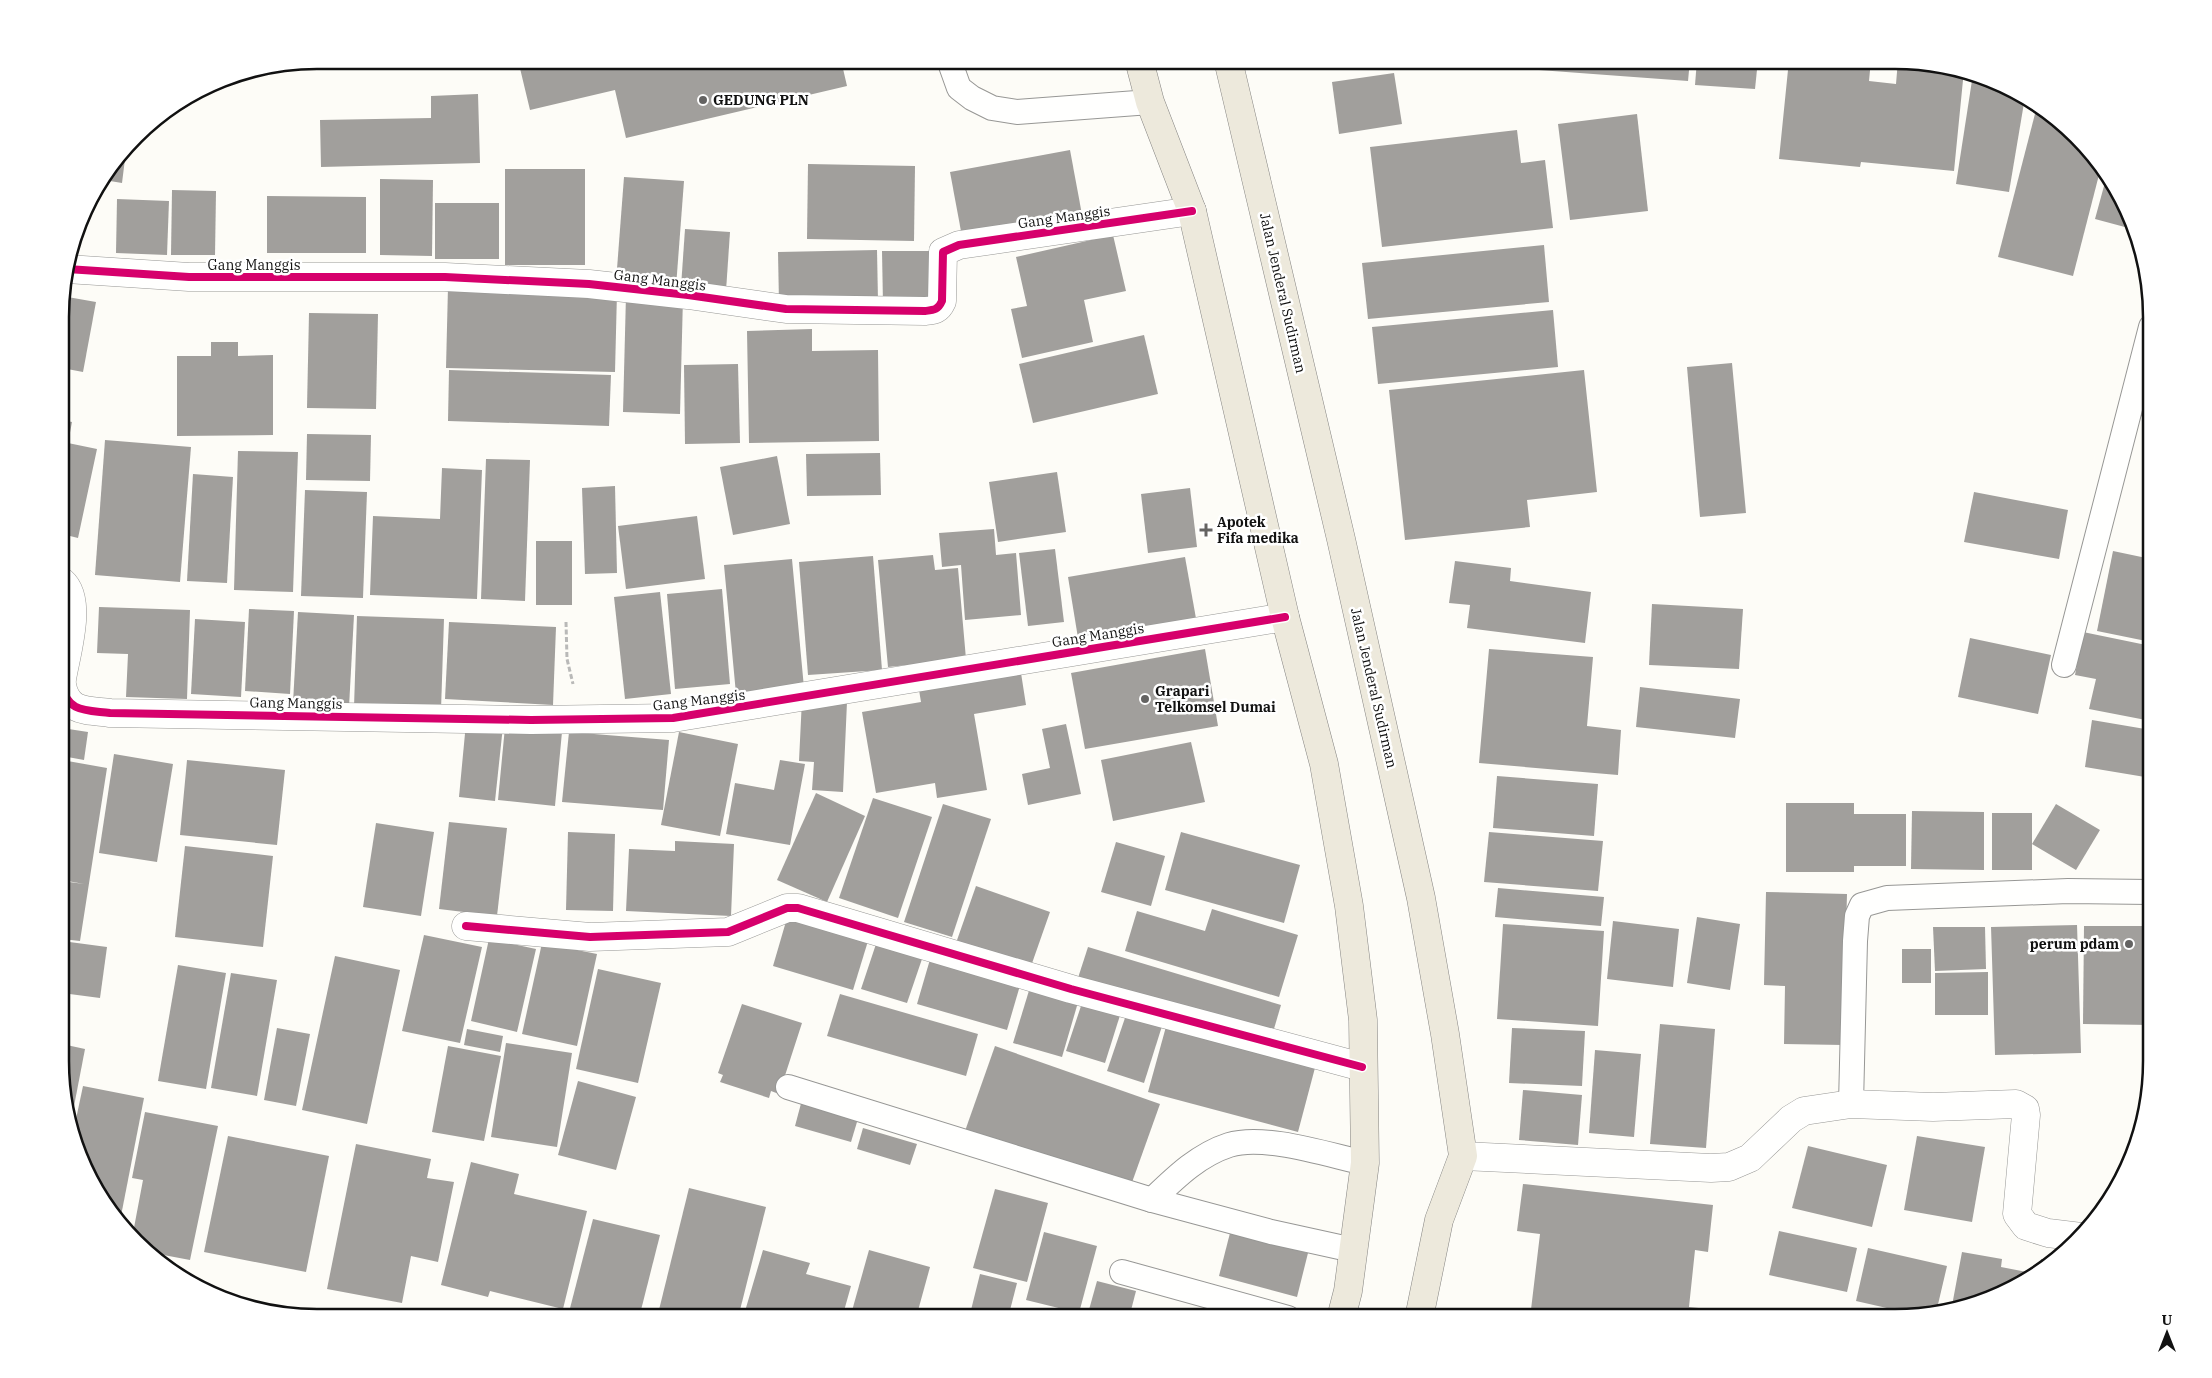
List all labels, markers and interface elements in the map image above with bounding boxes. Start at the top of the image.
place label: GEDUNG PLN [713,91,809,109]
marker: GEDUNG PLN [697,94,709,106]
street label: Gang Manggis [1017,202,1111,232]
street label: Jalan Jenderal Sudirman [1256,211,1310,375]
street label: Gang Manggis [208,256,301,274]
street label: Gang Manggis [613,265,707,295]
place label: Apotek Fifa medika [1217,513,1299,547]
marker: Apotek Fifa medika [1199,523,1213,537]
street label: Jalan Jenderal Sudirman [1347,606,1401,770]
street label: Gang Manggis [1051,619,1145,651]
place label: Grapari Telkomsel Dumai [1155,682,1276,716]
street label: Gang Manggis [652,685,746,715]
street label: Gang Manggis [249,693,343,713]
marker: Grapari Telkomsel Dumai [1139,693,1151,705]
place label: perum pdam [2030,935,2119,953]
marker: perum pdam [2123,938,2135,950]
north arrow [2142,1308,2192,1358]
text: U [2162,1311,2173,1329]

